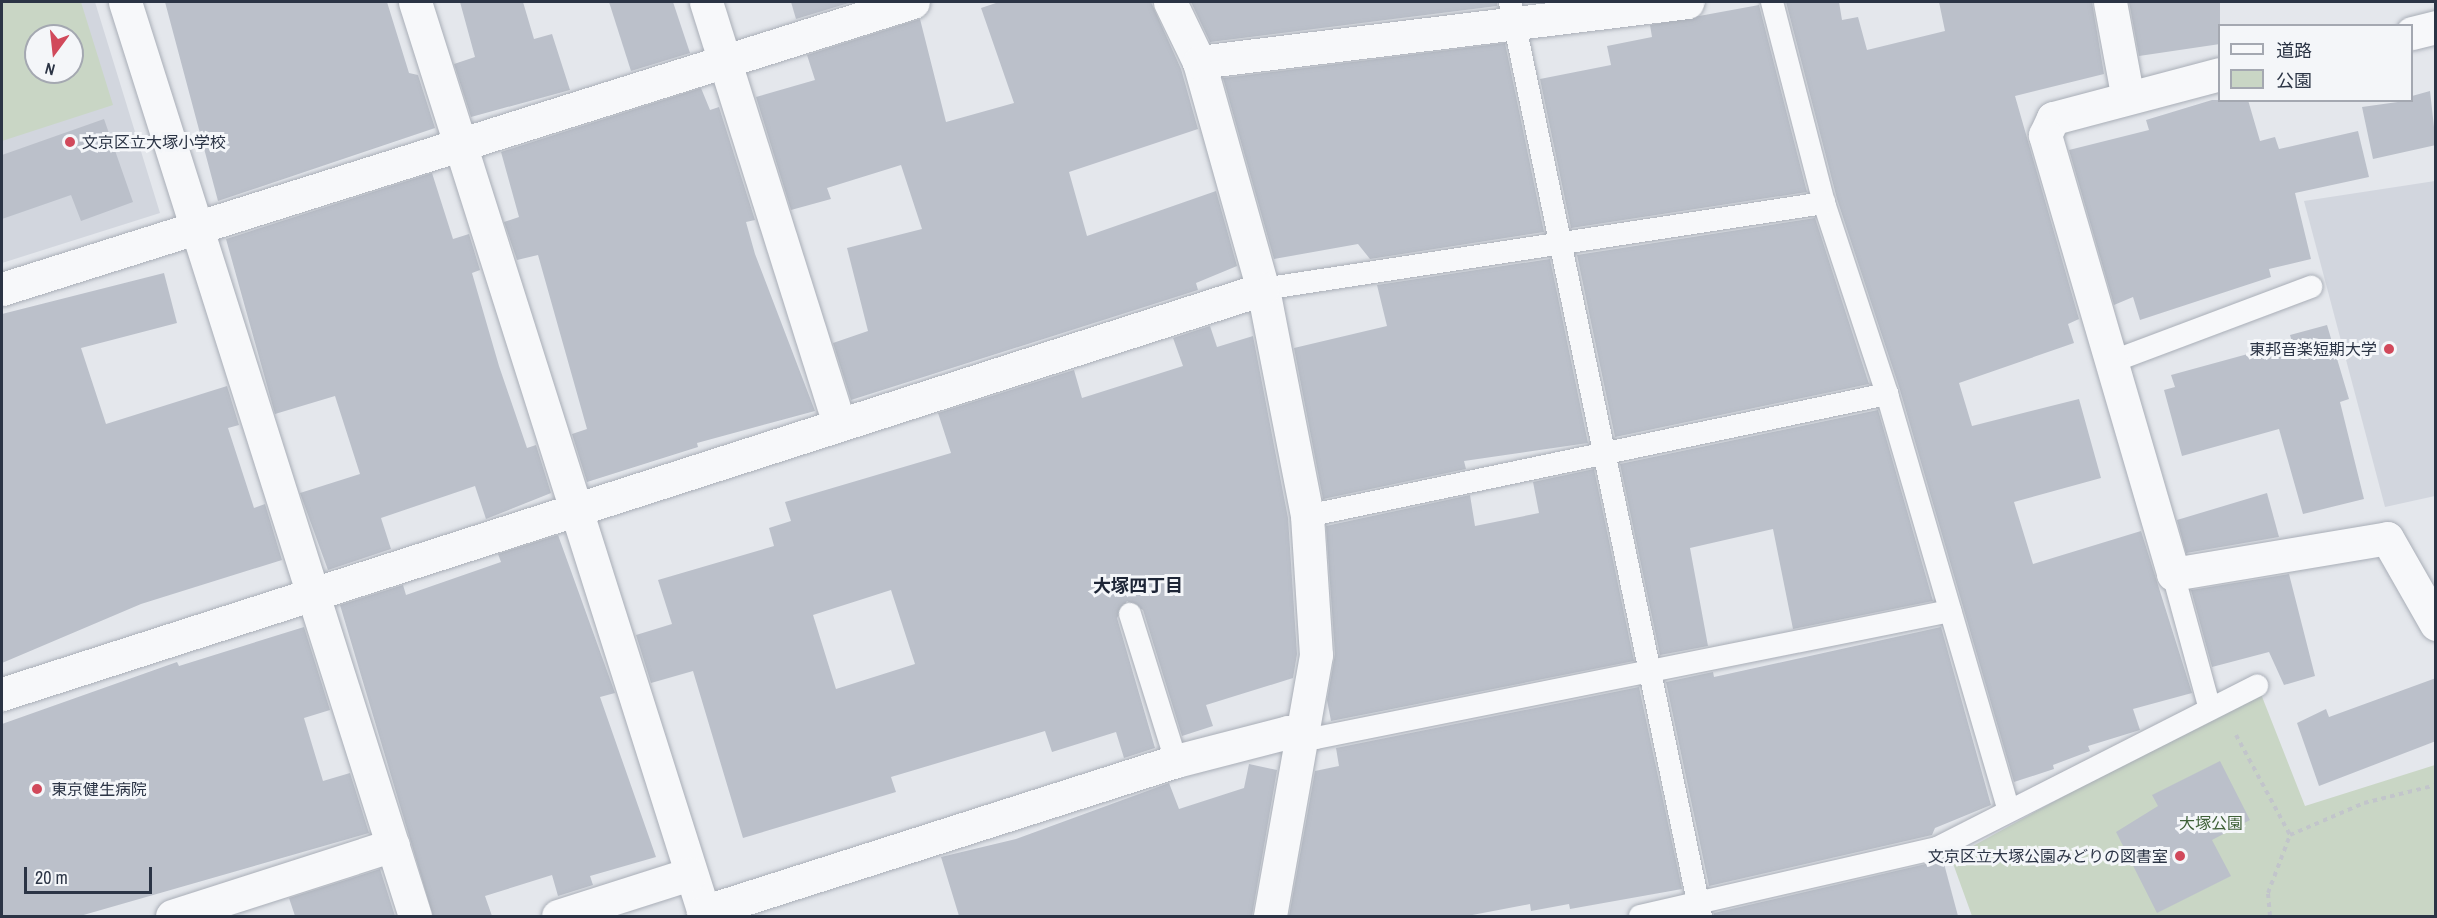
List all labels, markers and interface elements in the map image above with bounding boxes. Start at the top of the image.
north arrow [24,24,84,84]
legend [2218,24,2413,102]
text: 道路 [2276,38,2312,63]
text: N [42,58,57,81]
text: 公園 [2276,68,2312,93]
place label: 文京区立大塚小学校 [82,132,226,152]
marker: 文京区立大塚小学校 [63,135,77,149]
place label: 東邦音楽短期大学 [2249,339,2377,359]
marker: 東邦音楽短期大学 [2382,342,2396,356]
district label: 大塚四丁目 [1093,575,1183,597]
place label: 東京健生病院 [51,779,147,799]
marker: 東京健生病院 [28,780,46,798]
park label: 大塚公園 [2179,813,2243,833]
place label: 文京区立大塚公園みどりの図書室 [1928,846,2168,866]
marker: 文京区立大塚公園みどりの図書室 [2173,849,2187,863]
scale bar [27,855,154,893]
text: 20 m [35,865,68,890]

